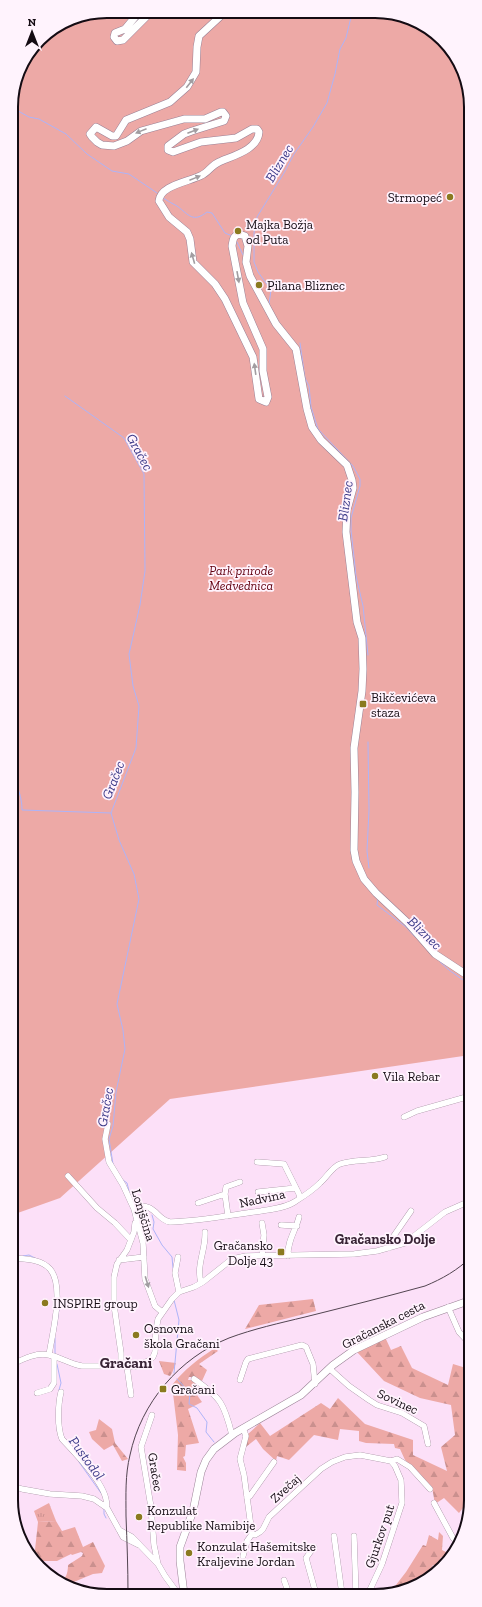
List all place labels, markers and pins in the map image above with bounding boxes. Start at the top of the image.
place label: Strmopeć [388,190,442,205]
marker: Strmopeć [445,192,455,202]
place label: Majka Božja od Puta [246,217,314,247]
marker: Majka Božja od Puta [233,226,243,236]
place label: Pilana Bliznec [267,278,345,293]
marker: Pilana Bliznec [254,280,264,290]
place label: Bikčevićeva staza [371,690,437,720]
marker: Bikčevićeva staza [358,699,368,709]
place label: Vila Rebar [382,1069,440,1084]
marker: Vila Rebar [370,1071,380,1081]
place label: Gračansko Dolje 43 [214,1238,273,1269]
marker: Gračansko Dolje 43 [276,1247,286,1257]
place label: INSPIRE group [53,1296,138,1311]
marker: INSPIRE group [40,1298,50,1308]
place label: Osnovna škola Gračani [144,1321,220,1351]
marker: Osnovna škola Gračani [131,1330,141,1340]
place label: Gračani [171,1382,215,1397]
marker: Gračani [158,1384,168,1394]
place label: Konzulat Republike Namibije [147,1503,255,1534]
marker: Konzulat Republike Namibije [134,1512,144,1522]
place label: Konzulat Hašemitske Kraljevine Jordan [197,1539,316,1570]
marker: Konzulat Hašemitske Kraljevine Jordan [184,1548,194,1558]

